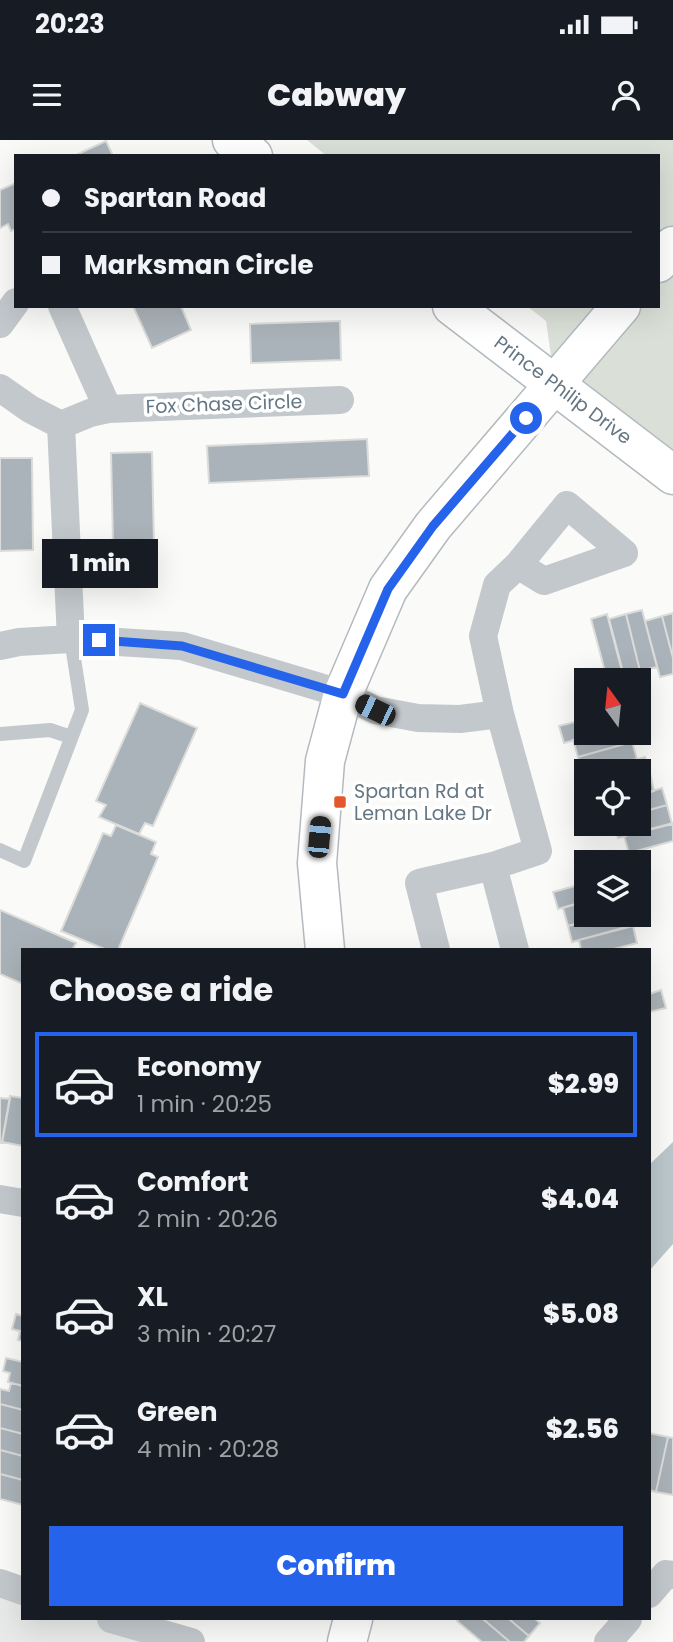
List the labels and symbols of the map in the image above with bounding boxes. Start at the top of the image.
street label: Prince Philip Drive [489,329,637,451]
street label: Fox Chase Circle [145,388,303,420]
route start [510,402,542,434]
callout: 1 min [41,538,157,588]
route end [83,624,115,656]
north arrow [574,668,651,746]
car [352,691,399,729]
place label: Spartan Rd at Leman Lake Dr [354,778,492,827]
marker: Spartan Rd at Leman Lake Dr [332,794,348,810]
car [307,815,332,859]

